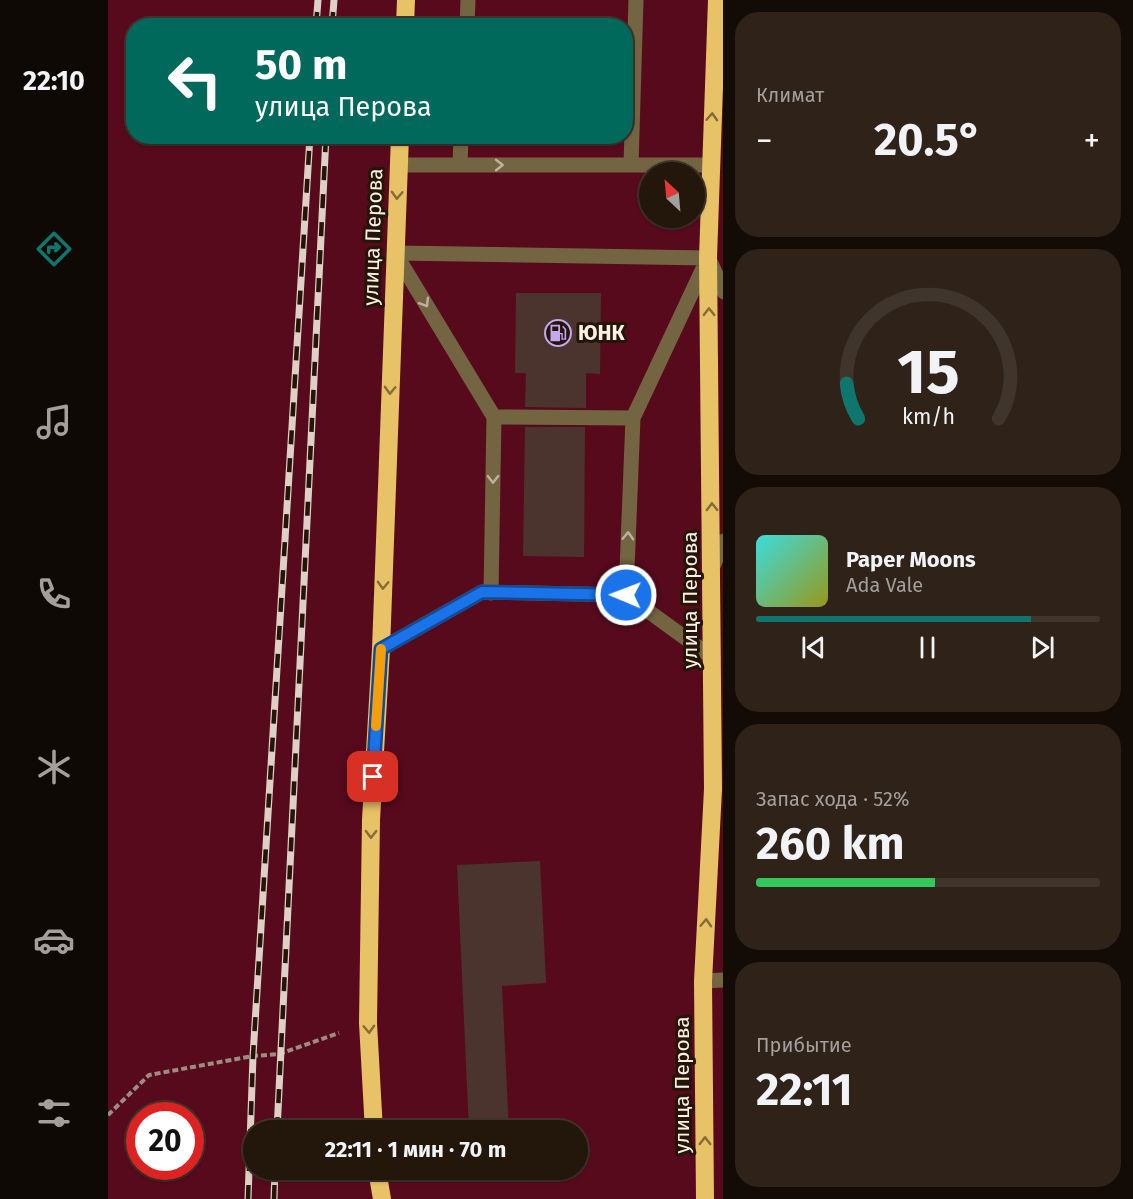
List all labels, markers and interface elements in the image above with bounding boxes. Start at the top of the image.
text: 50 m [255,40,348,90]
icon: left [156,42,234,120]
text: 22:10 [23,65,85,97]
text: Климат [756,83,824,107]
text: улица Перова [255,91,432,123]
one-way arrow [706,113,719,122]
text: 20.5° [874,113,982,167]
text: − [756,121,773,161]
text: + [1084,121,1100,161]
one-way arrow [495,159,504,171]
north arrow [639,162,705,228]
map controls [639,162,705,228]
street label: улица Перова [358,168,388,306]
one-way arrow [391,190,404,199]
icon: directions [33,228,75,270]
one-way arrow [418,297,430,307]
one-way arrow [703,308,715,317]
fuel station icon: ЮНК [543,318,573,348]
place label: ЮНК [578,320,626,346]
text: 15 [897,335,959,410]
one-way arrow [384,385,397,394]
icon: music [33,401,75,443]
text: km/h [901,405,955,431]
one-way arrow [487,475,499,484]
one-way arrow [706,503,718,512]
street label: улица Перова [677,531,703,669]
one-way arrow [622,532,635,541]
text: Paper Moons [846,546,976,573]
position arrow [594,563,658,627]
icon: phone [33,573,75,615]
text: Ada Vale [846,573,923,597]
one-way arrow [377,580,389,589]
icon: previous [797,631,830,664]
icon: pause [911,631,944,664]
icon: next [1026,631,1059,664]
icon: climate [33,746,75,788]
pin [347,751,398,802]
icon: arrive [356,760,389,793]
text: Запас хода · 52% [756,787,909,811]
text: 260 km [756,817,905,871]
one-way arrow [364,829,377,838]
one-way arrow [700,918,713,927]
icon: car [33,919,75,961]
street label: улица Перова [669,1016,695,1154]
one-way arrow [362,1024,375,1033]
text: Прибытие [756,1033,852,1057]
text: 22:11 [756,1063,853,1117]
icon: filters [33,1092,75,1134]
speed limit sign: 20 [126,1102,204,1180]
text: 22:11 · 1 мин · 70 m [325,1136,506,1163]
one-way arrow [699,1136,711,1145]

